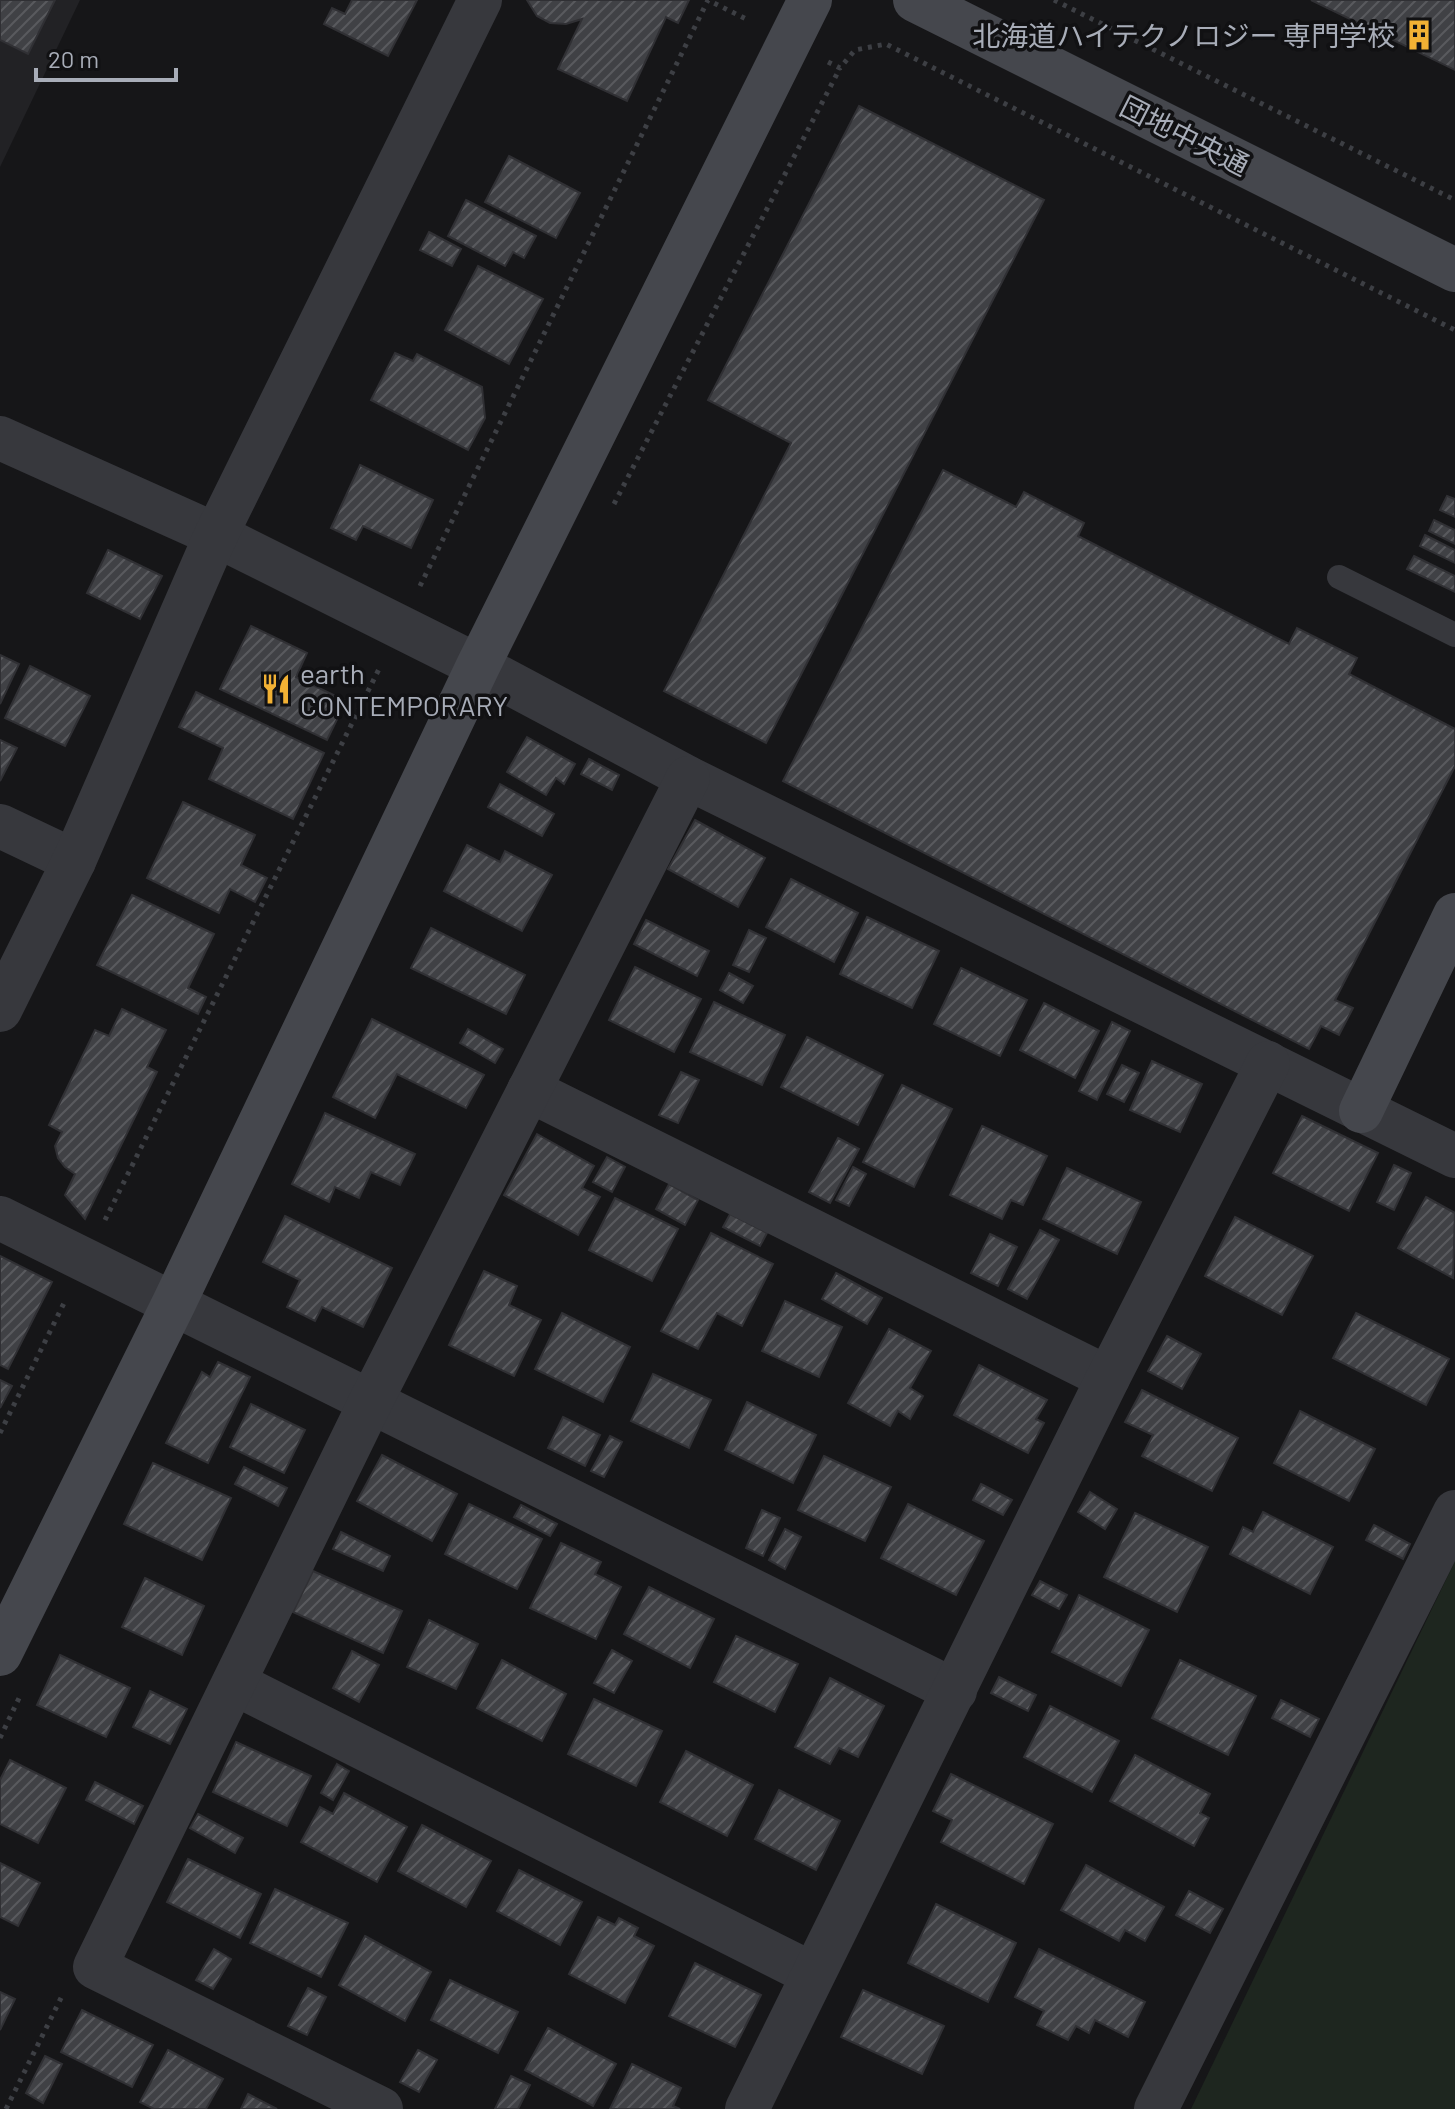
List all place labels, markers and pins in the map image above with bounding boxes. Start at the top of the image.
place label: 北海道ハイテクノロジー 専門学校 [972,18,1395,52]
building icon: 北海道ハイテクノロジー 専門学校 [1402,18,1436,52]
place label: earth CONTEMPORARY [300,656,508,722]
restaurant icon: earth CONTEMPORARY [259,672,293,706]

